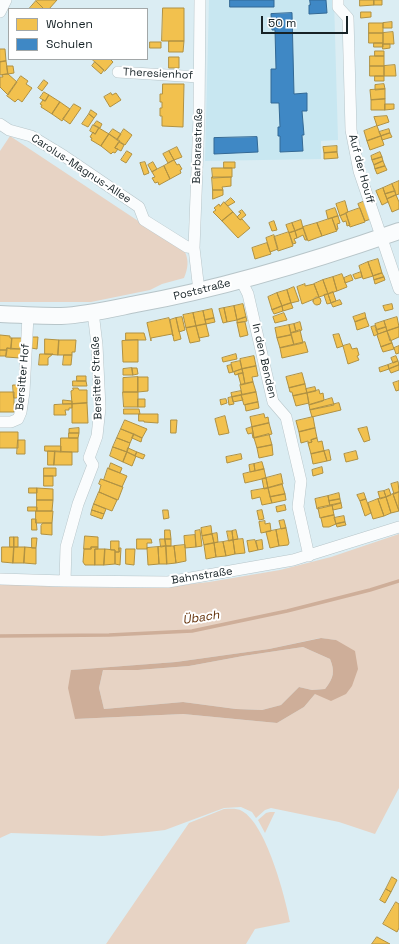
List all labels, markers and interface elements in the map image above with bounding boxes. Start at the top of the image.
legend [8,8,148,60]
scale bar [263,8,350,34]
text: 50 m [268,15,296,31]
text: Wohnen [46,16,93,32]
text: Schulen [46,36,93,52]
street label: Theresienhof [123,66,193,82]
street label: Barbarastraße [190,108,206,184]
street label: Carolus-Magnus-Allee [29,132,133,206]
street label: Auf der Houff [345,133,377,205]
street label: Poststraße [172,277,232,303]
street label: In den Benden [249,322,279,400]
street label: Bersitter Straße [89,336,105,420]
street label: Bersitter Hof [14,343,32,411]
street label: Bahnstraße [171,565,233,587]
water label: Übach [182,608,220,628]

